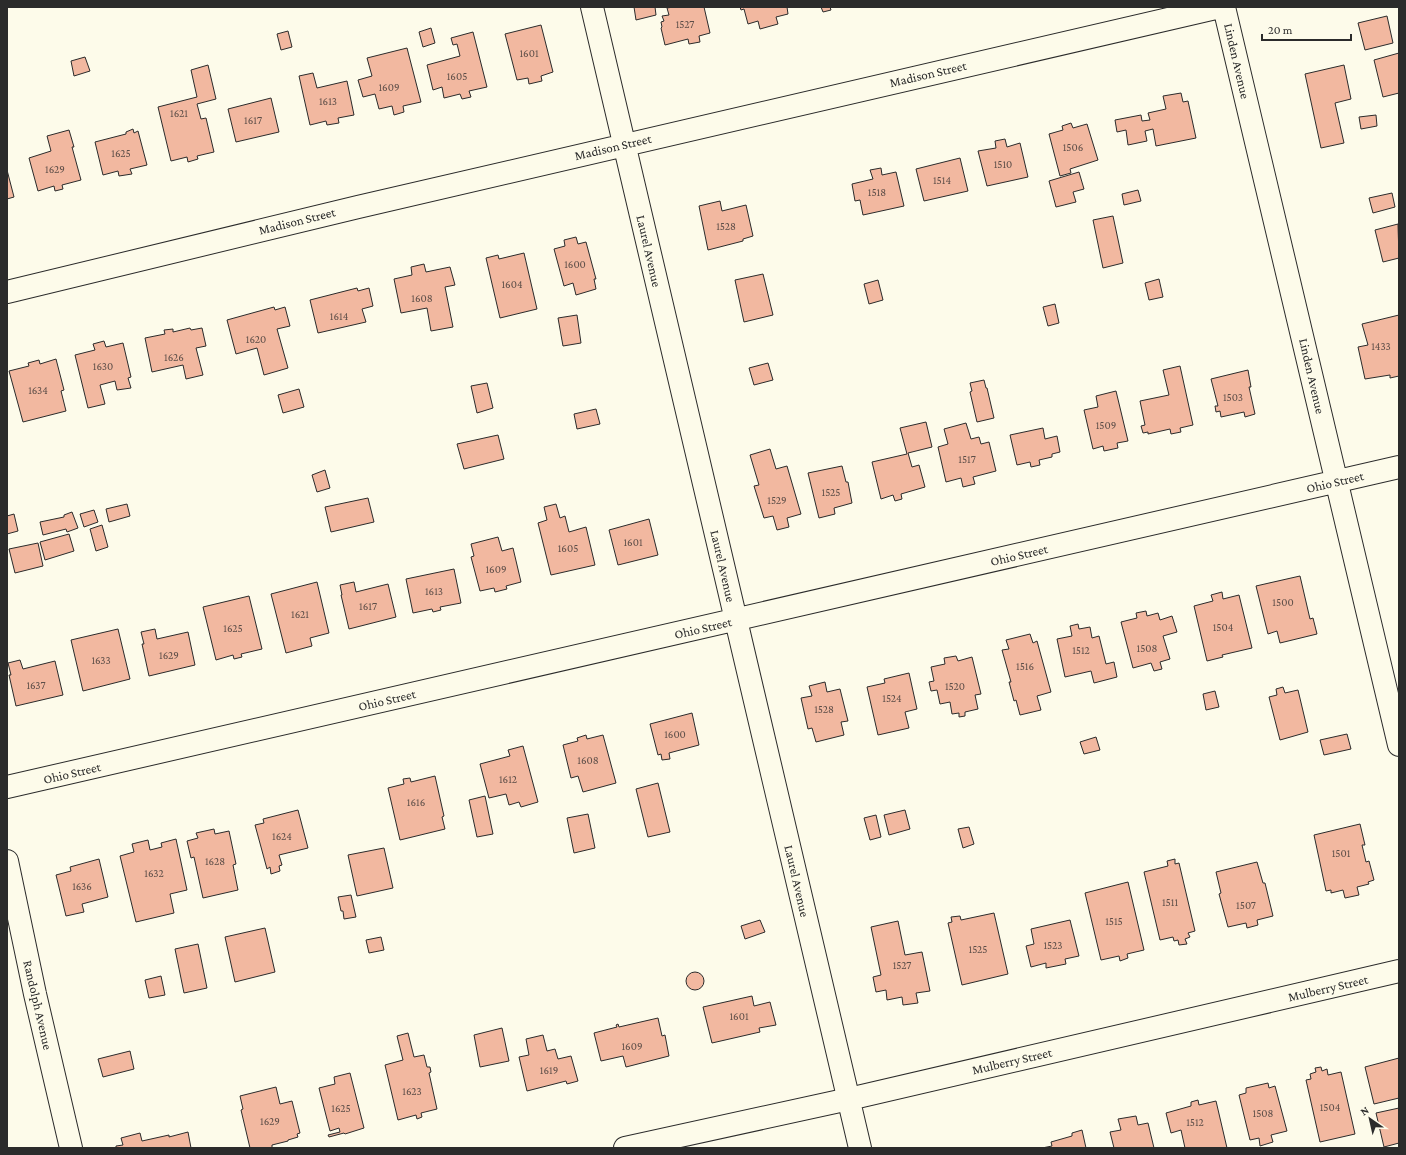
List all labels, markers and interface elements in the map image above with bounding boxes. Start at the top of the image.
scale bar [1262,16,1351,42]
house number: 1527 [676,18,694,30]
street label: Linden Avenue [1221,22,1253,101]
text: 20 m [1268,23,1293,37]
house number: 1601 [519,47,539,59]
street label: Madison Street [888,58,969,90]
house number: 1605 [447,70,467,82]
house number: 1609 [378,81,400,93]
house number: 1613 [319,95,337,107]
house number: 1621 [170,107,188,119]
house number: 1617 [244,114,262,126]
street label: Madison Street [573,131,654,163]
house number: 1506 [1063,141,1083,153]
house number: 1625 [111,147,131,159]
house number: 1510 [994,158,1012,170]
house number: 1629 [45,163,65,175]
house number: 1514 [933,174,951,186]
house number: 1518 [868,186,886,198]
street label: Madison Street [257,204,338,238]
street label: Laurel Avenue [633,213,665,289]
house number: 1528 [716,220,736,232]
house number: 1600 [564,258,586,270]
house number: 1604 [501,278,523,290]
house number: 1608 [411,292,433,304]
house number: 1614 [330,310,349,322]
house number: 1620 [246,333,266,345]
street label: Linden Avenue [1296,337,1328,416]
house number: 1433 [1371,340,1391,352]
house number: 1626 [164,351,184,363]
house number: 1630 [93,360,113,372]
house number: 1634 [28,384,48,396]
house number: 1503 [1223,391,1243,403]
house number: 1509 [1096,419,1116,431]
house number: 1517 [958,453,976,465]
street label: Ohio Street [1305,468,1366,496]
house number: 1525 [821,486,841,498]
house number: 1529 [767,494,787,506]
street label: Laurel Avenue [707,528,739,604]
house number: 1601 [623,536,643,548]
street label: Ohio Street [989,541,1050,569]
house number: 1605 [558,542,578,554]
house number: 1609 [485,563,507,575]
house number: 1613 [425,585,443,597]
house number: 1500 [1272,596,1294,608]
house number: 1617 [359,600,377,612]
house number: 1621 [291,608,309,620]
street label: Ohio Street [673,614,734,642]
house number: 1504 [1213,621,1234,633]
house number: 1625 [223,622,243,634]
house number: 1508 [1137,642,1158,654]
house number: 1512 [1072,644,1090,656]
house number: 1629 [159,649,179,661]
house number: 1633 [91,654,111,666]
house number: 1516 [1016,660,1034,672]
house number: 1637 [26,679,46,691]
house number: 1520 [945,680,965,692]
street label: Ohio Street [357,686,418,714]
house number: 1524 [882,692,902,704]
house number: 1528 [814,703,834,715]
house number: 1600 [664,728,686,740]
house number: 1608 [577,754,599,766]
street label: Ohio Street [42,759,103,787]
house number: 1612 [499,773,517,785]
house number: 1616 [407,796,425,808]
house number: 1624 [272,830,292,842]
street label: Laurel Avenue [781,843,813,919]
house number: 1501 [1332,847,1351,859]
house number: 1628 [205,855,225,867]
house number: 1632 [144,867,164,879]
house number: 1636 [72,880,92,892]
house number: 1511 [1162,896,1178,908]
house number: 1507 [1236,899,1256,911]
house number: 1515 [1105,915,1123,927]
house number: 1523 [1043,939,1063,951]
house number: 1525 [968,943,988,955]
street label: Randolph Avenue [20,959,56,1051]
house number: 1527 [893,959,911,971]
street label: Mulberry Street [1287,971,1370,1004]
house number: 1601 [729,1010,749,1022]
house number: 1609 [621,1040,643,1052]
street label: Mulberry Street [971,1044,1054,1077]
house number: 1619 [540,1064,558,1076]
house number: 1623 [402,1085,422,1097]
north arrow [1350,1099,1390,1139]
house number: 1504 [1320,1101,1341,1113]
house number: 1625 [331,1102,351,1114]
text: N [1358,1103,1371,1118]
house number: 1508 [1253,1107,1274,1119]
house number: 1629 [260,1115,280,1127]
house number: 1512 [1186,1116,1204,1128]

